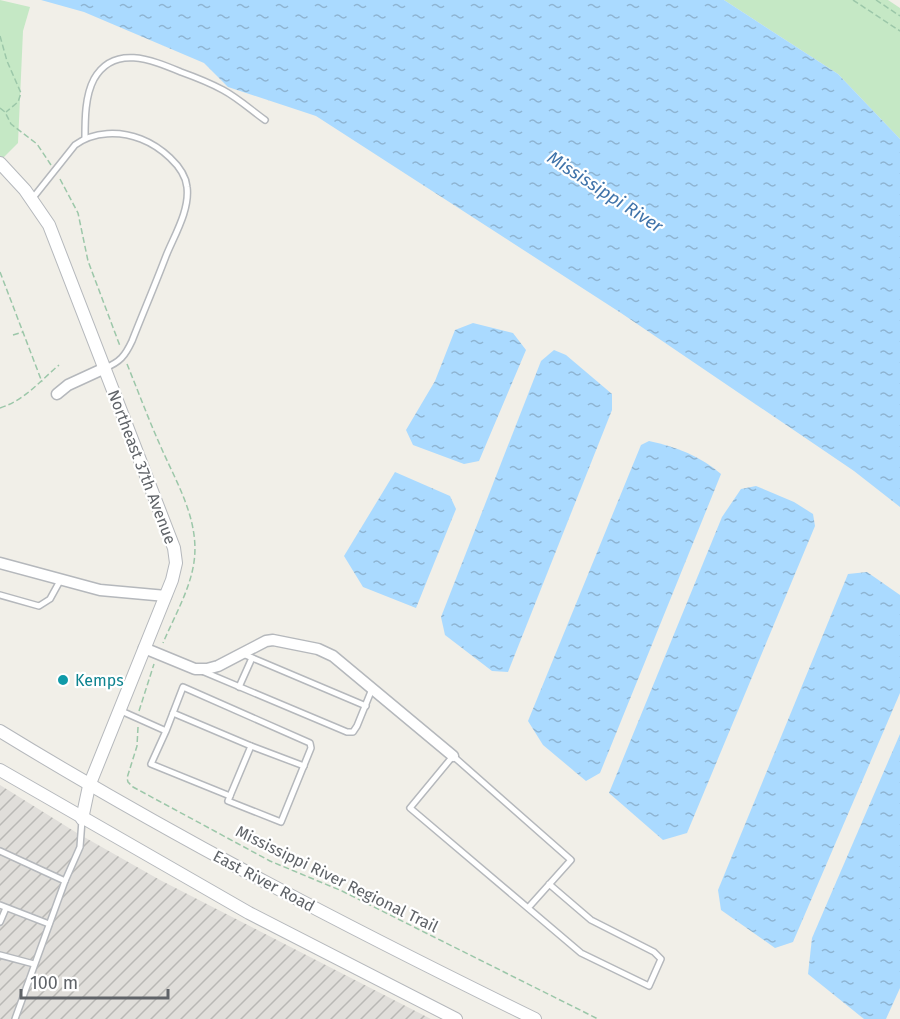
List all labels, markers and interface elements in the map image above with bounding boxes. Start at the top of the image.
water label: Mississippi River [543,147,668,238]
street label: Northeast 37th Avenue [104,387,180,547]
place label: Kemps [75,671,124,690]
marker: Kemps [56,673,70,687]
street label: Mississippi River Regional Trail [233,822,442,937]
street label: East River Road [210,846,318,916]
scale bar [21,962,168,1000]
text: 100 m [30,972,78,994]

